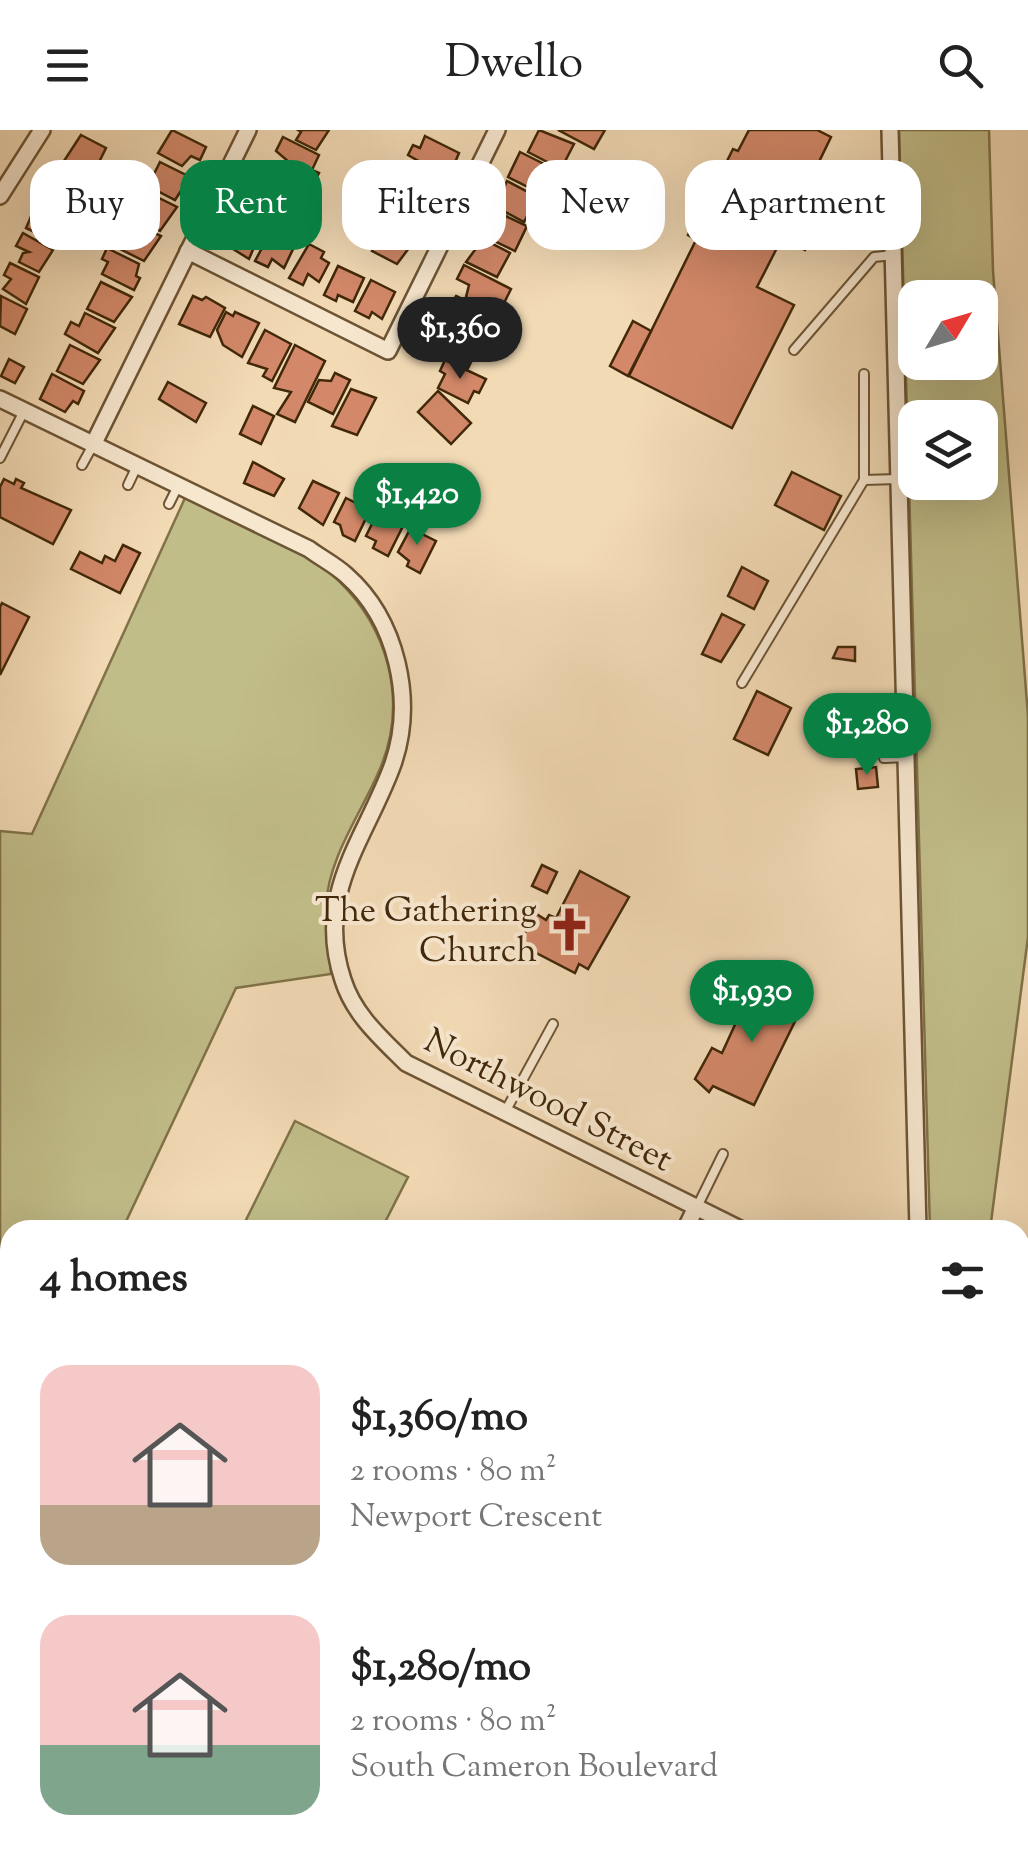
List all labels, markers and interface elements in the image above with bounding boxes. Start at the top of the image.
text: Dwello [445,33,583,98]
icon: menu [40,38,95,93]
icon: search [933,38,988,93]
chip: Buy [30,160,160,250]
chip: Rent [180,160,322,250]
chip: Filters [342,160,506,250]
chip: New [526,160,665,250]
chip: Apartment [685,160,921,250]
north arrow [898,280,998,380]
map controls [898,280,998,500]
pin: $1,360 [379,297,541,382]
text: $1,360 [419,306,501,352]
button: layers [898,400,998,500]
pin: $1,420 [336,463,498,548]
text: $1,420 [375,472,459,518]
pin: $1,280 [786,693,948,778]
text: $1,280 [825,702,909,748]
place label: The Gathering Church [315,887,537,978]
church icon: The Gathering Church [546,905,594,953]
pin: $1,930 [671,960,833,1045]
text: $1,930 [712,969,792,1015]
street label: Northwood Street [414,1017,681,1187]
text: 4 homes [40,1250,188,1310]
icon: filters [935,1253,990,1308]
text: $1,360/mo [350,1389,528,1449]
icon: home [120,1405,240,1525]
text: 2 rooms · 80 m² [350,1449,557,1495]
text: Newport Crescent [350,1495,602,1541]
text: $1,280/mo [350,1639,531,1699]
icon: home [120,1655,240,1775]
text: 2 rooms · 80 m² [350,1699,557,1745]
text: South Cameron Boulevard [350,1745,718,1791]

